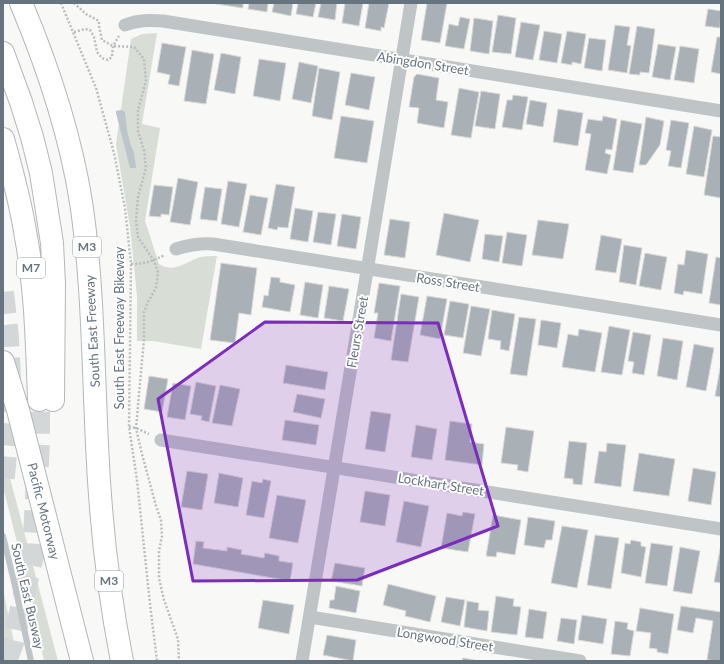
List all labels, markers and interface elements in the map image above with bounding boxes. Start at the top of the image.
street label: Abingdon Street [376,48,470,78]
road number: M3 [73,237,101,257]
street label: South East Freeway Bikeway [111,246,127,410]
road number: M7 [17,258,45,278]
street label: Ross Street [415,269,481,295]
street label: South East Freeway [81,274,103,388]
street label: Fleurs Street [343,295,371,369]
street label: Pacific Motorway [24,461,64,561]
street label: Lockhart Street [397,469,486,499]
street label: South East Busway [8,541,48,651]
road number: M3 [95,571,123,591]
street label: Longwood Street [396,623,495,655]

